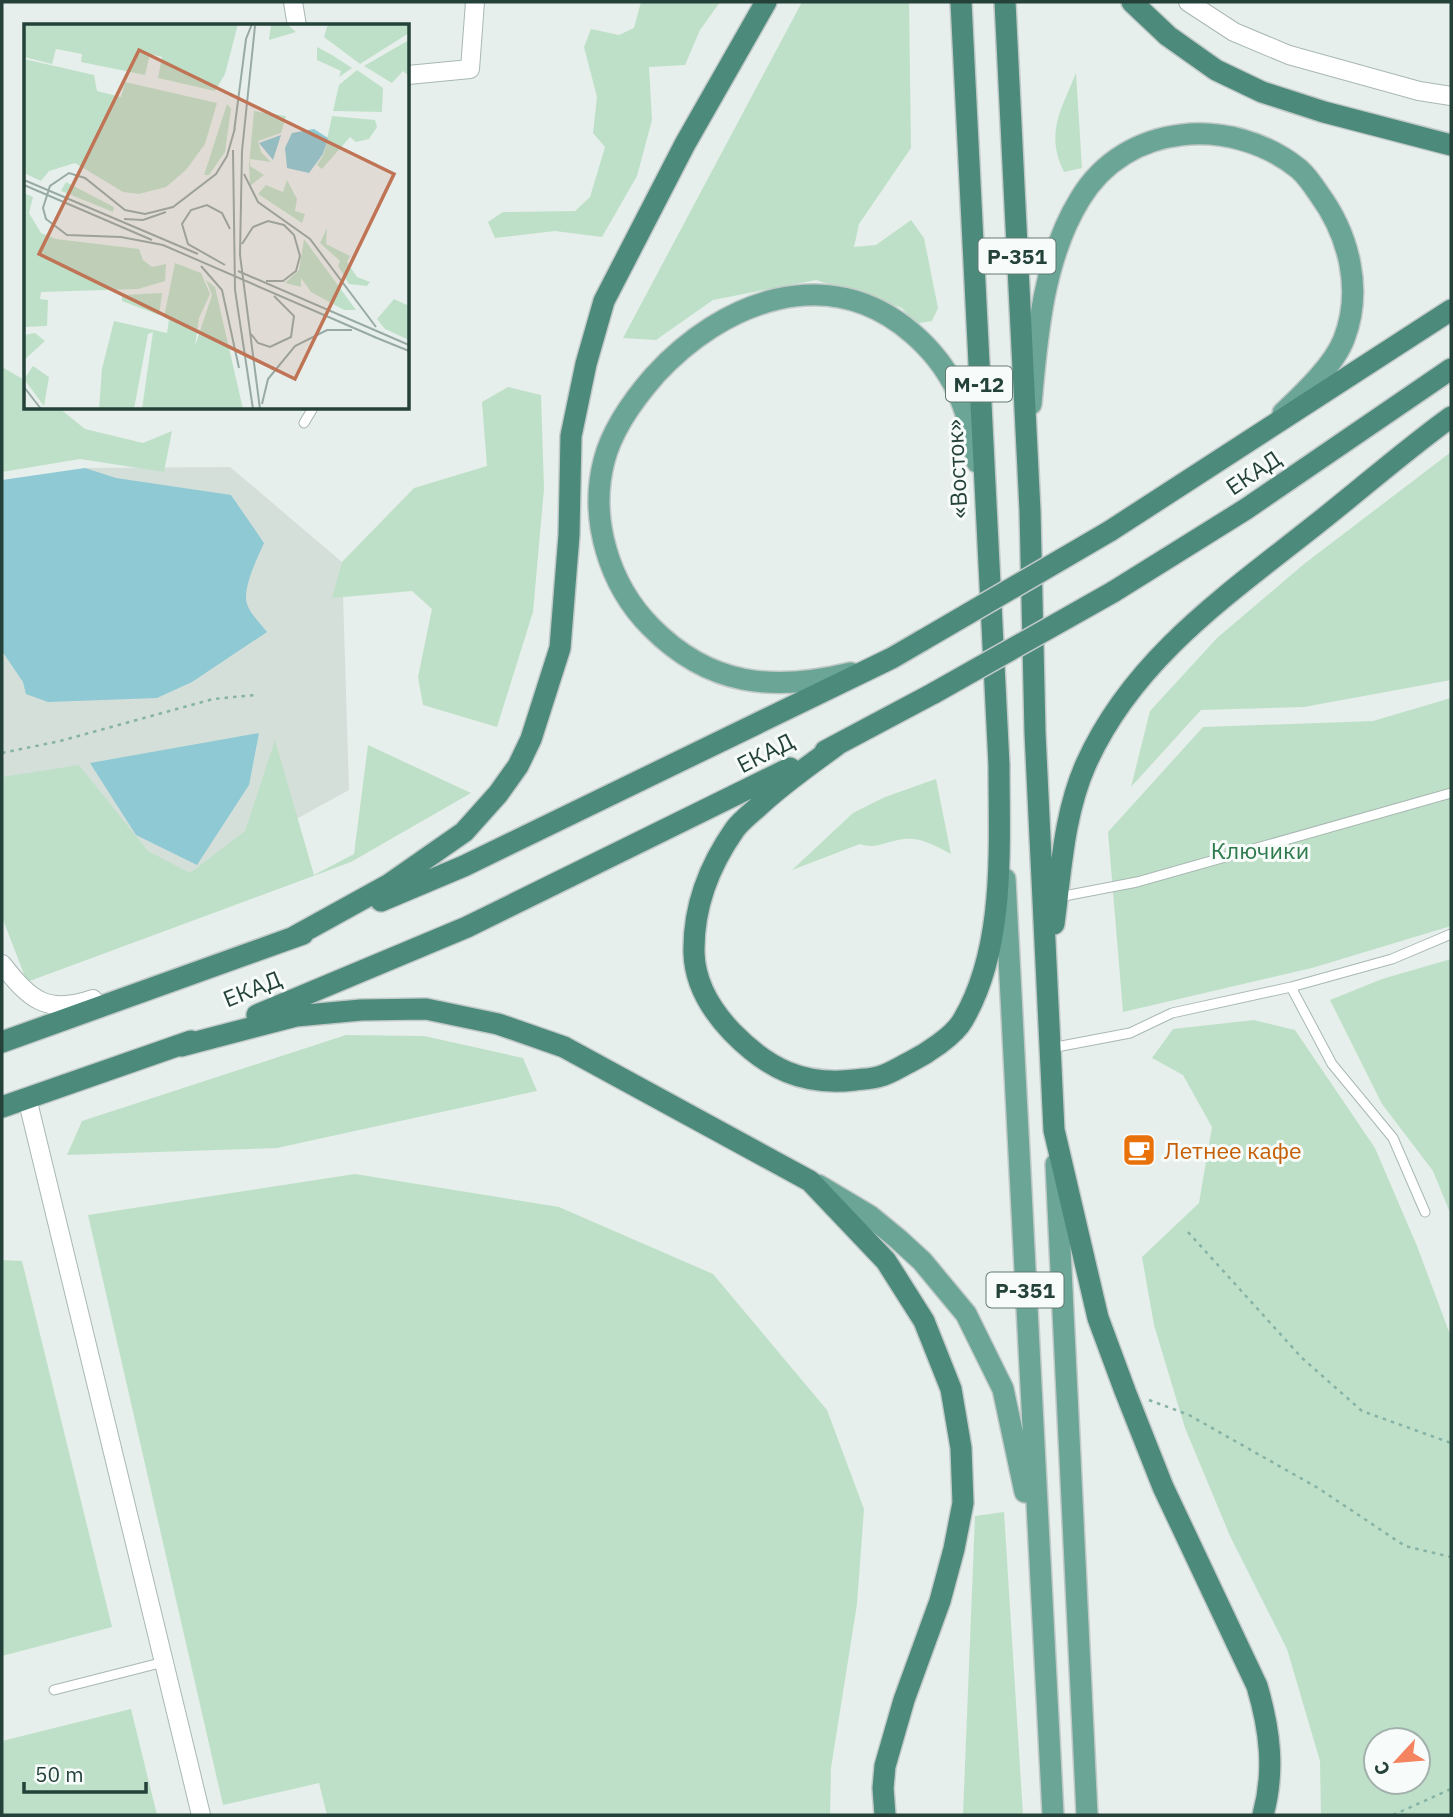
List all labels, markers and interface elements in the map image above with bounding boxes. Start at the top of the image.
inset map [24,24,410,410]
road number: Р-351 [978,238,1056,274]
road number: М-12 [946,366,1012,402]
street label: «Восток» [938,419,974,519]
street label: ЕКАД [1220,443,1286,501]
street label: ЕКАД [731,725,799,779]
park label: Ключики [1211,835,1309,865]
street label: ЕКАД [218,963,286,1013]
cafe icon: Летнее кафе [1120,1131,1158,1169]
place label: Летнее кафе [1164,1135,1302,1165]
road number: Р-351 [986,1272,1064,1308]
north arrow [1362,1726,1432,1796]
scale bar [24,1750,147,1794]
text: С [1368,1758,1395,1779]
text: 50 m [35,1760,84,1788]

